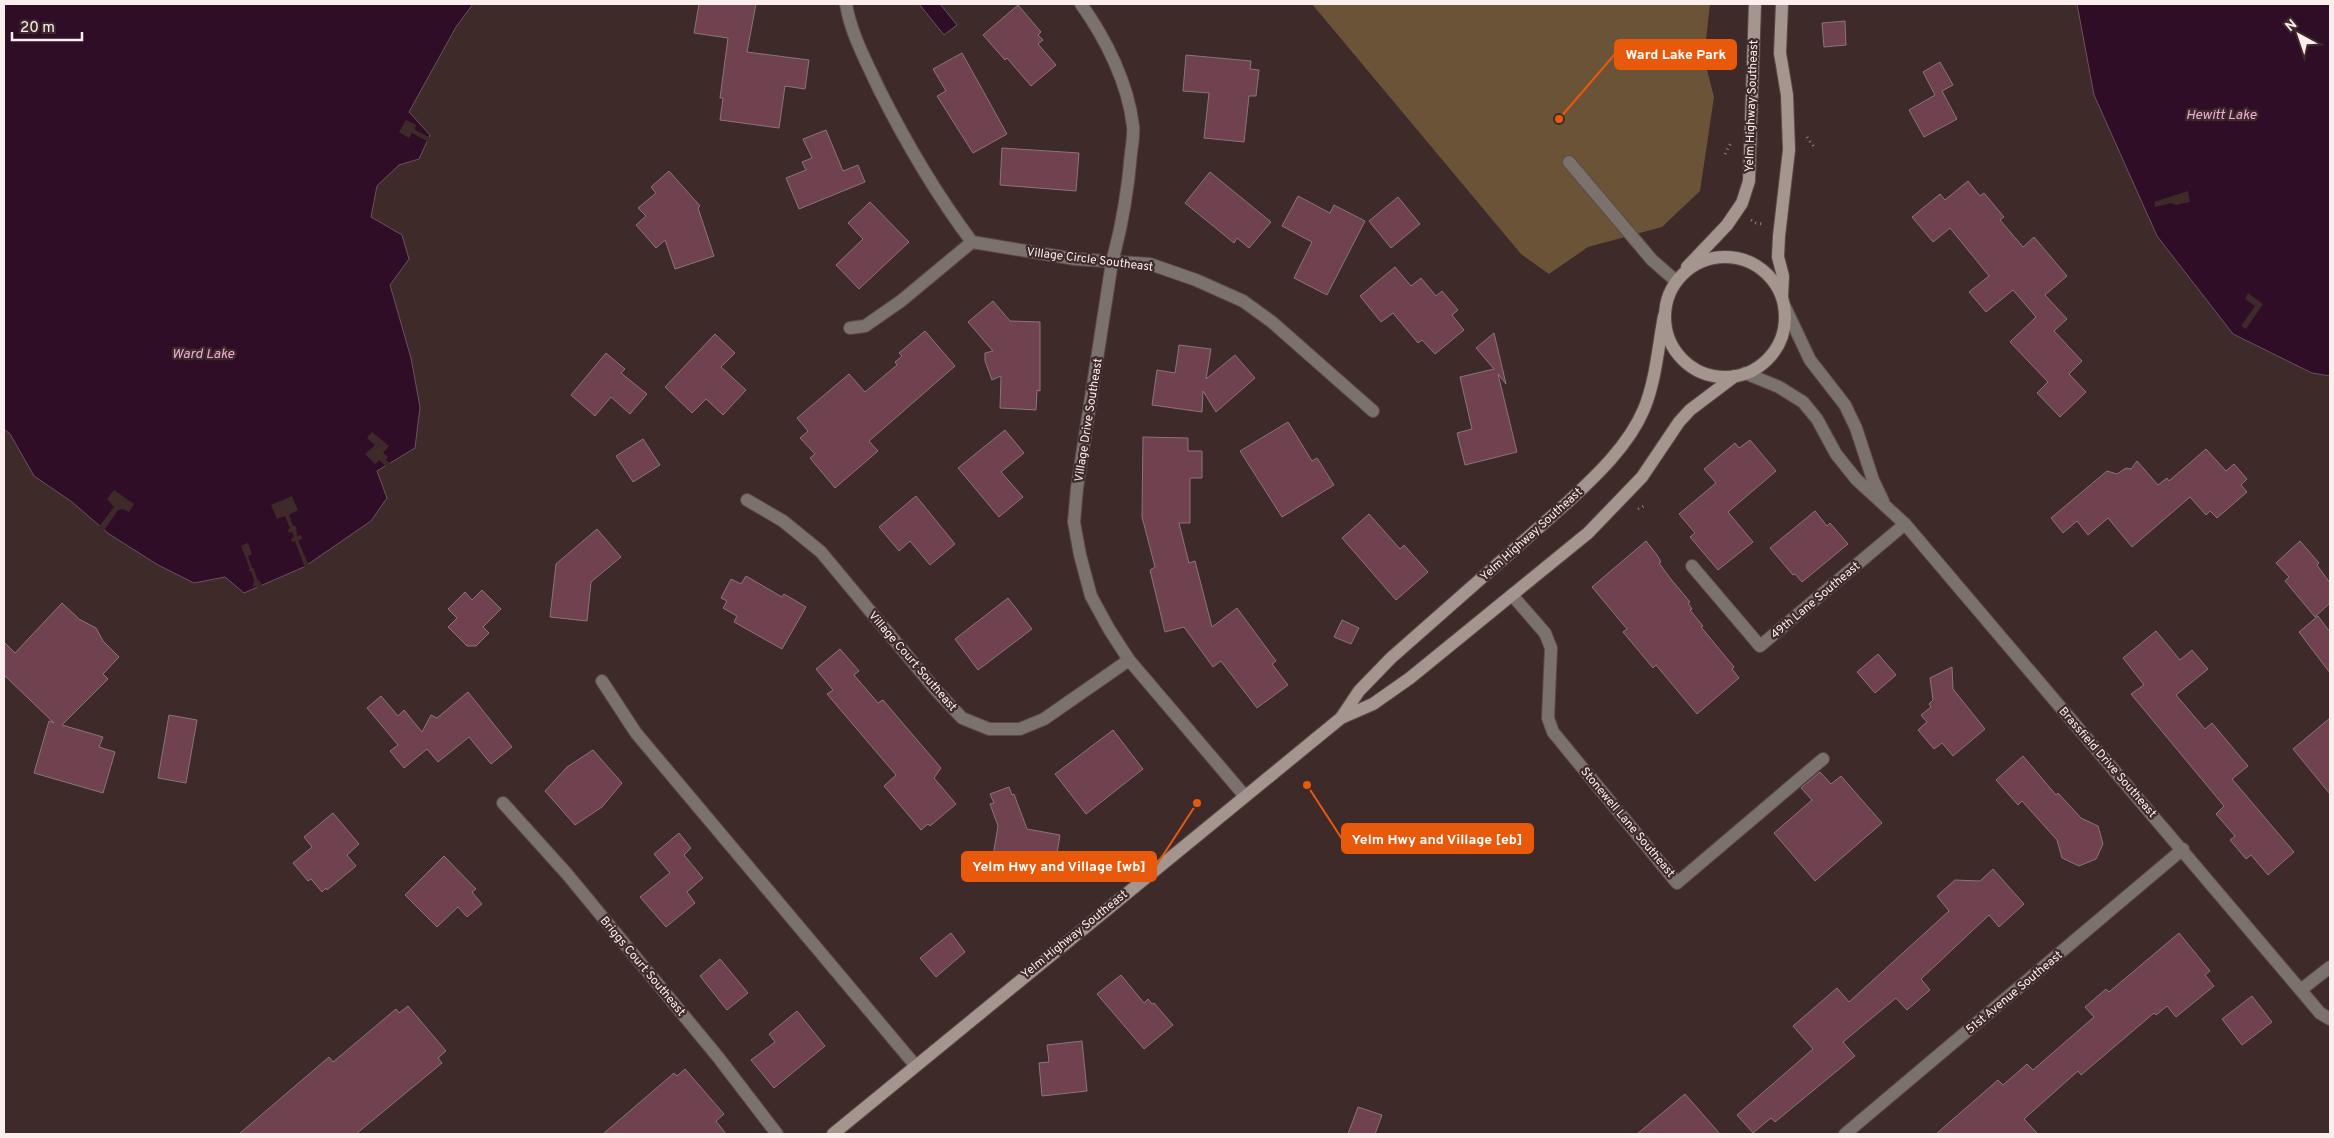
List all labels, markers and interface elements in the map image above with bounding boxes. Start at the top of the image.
scale bar [12,10,82,42]
north arrow [2274,10,2324,60]
text: N [2282,16,2301,36]
text: 20 m [20,19,55,38]
callout: Ward Lake Park [1615,40,1736,69]
street label: Yelm Highway Southeast [1742,40,1762,172]
text: Ward Lake Park [1626,47,1727,64]
water label: Hewitt Lake [2186,107,2257,124]
street label: Village Circle Southeast [1026,244,1154,276]
water label: Ward Lake [172,346,235,363]
street label: Village Drive Southeast [1071,357,1107,483]
street label: Yelm Highway Southeast [1477,485,1586,585]
street label: 49th Lane Southeast [1768,559,1864,643]
street label: Village Court Southeast [864,608,960,715]
street label: Brassfield Drive Southeast [2055,704,2160,821]
street label: Stonewell Lane Southeast [1576,764,1678,881]
callout: Yelm Hwy and Village [eb] [1342,824,1533,853]
text: Yelm Hwy and Village [eb] [1352,832,1522,849]
callout: Yelm Hwy and Village [wb] [962,852,1156,881]
text: Yelm Hwy and Village [wb] [972,859,1146,876]
street label: Yelm Highway Southeast [1018,887,1131,983]
street label: Briggs Court Southeast [596,913,689,1020]
street label: 51st Avenue Southeast [1963,948,2066,1038]

